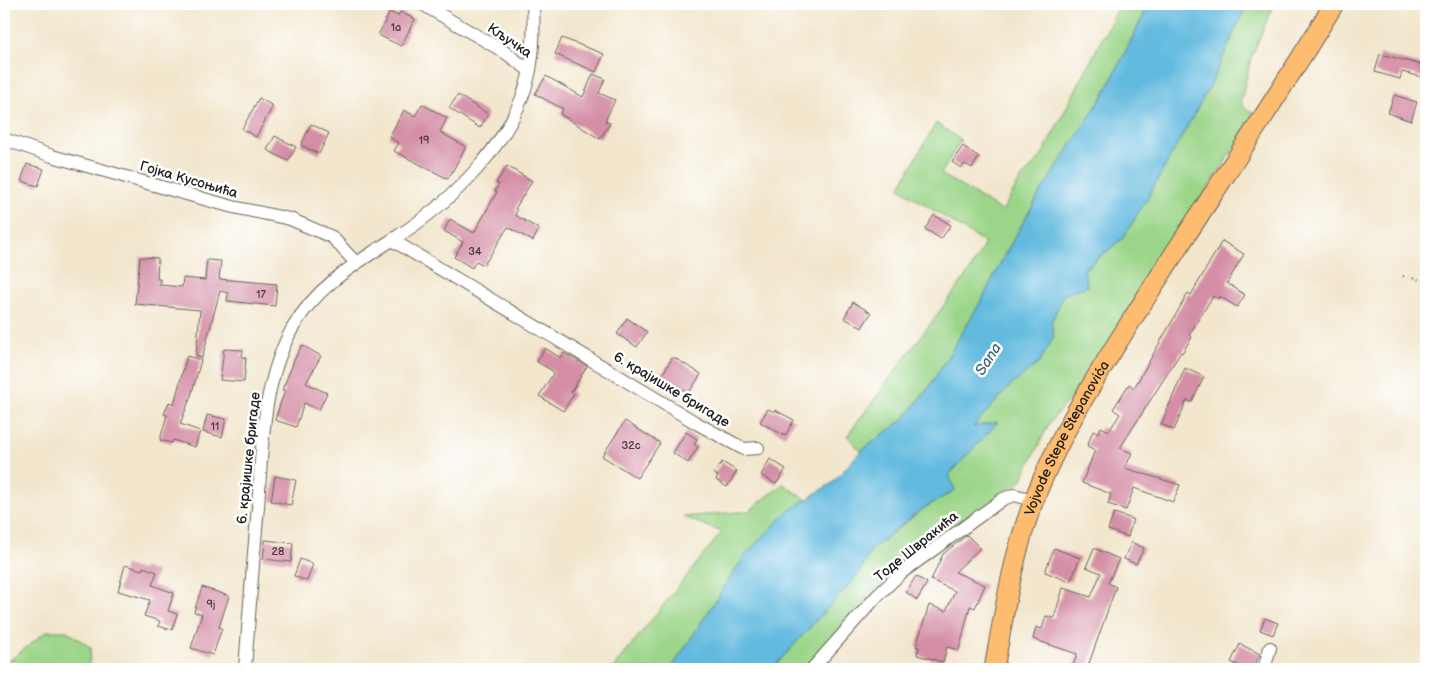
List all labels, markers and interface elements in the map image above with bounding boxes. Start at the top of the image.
street label: Кључка [484,19,536,62]
house number: 1a [391,21,401,34]
house number: 19 [419,134,429,147]
street label: Гојка Кусоњића [138,157,241,202]
house number: 34 [468,245,482,258]
house number: 17 [256,288,266,301]
water label: Sana [971,339,1006,379]
street label: 6. крајишке бригаде [611,348,733,431]
street label: Vojvode Stepe Stepanovića [1021,358,1113,518]
street label: 6. крајишке бригаде [233,391,264,525]
house number: 11 [211,420,219,433]
house number: 32c [621,439,641,452]
street label: Тоде Швракића [871,507,962,585]
house number: 28 [272,545,284,558]
house number: 9j [207,598,215,611]

